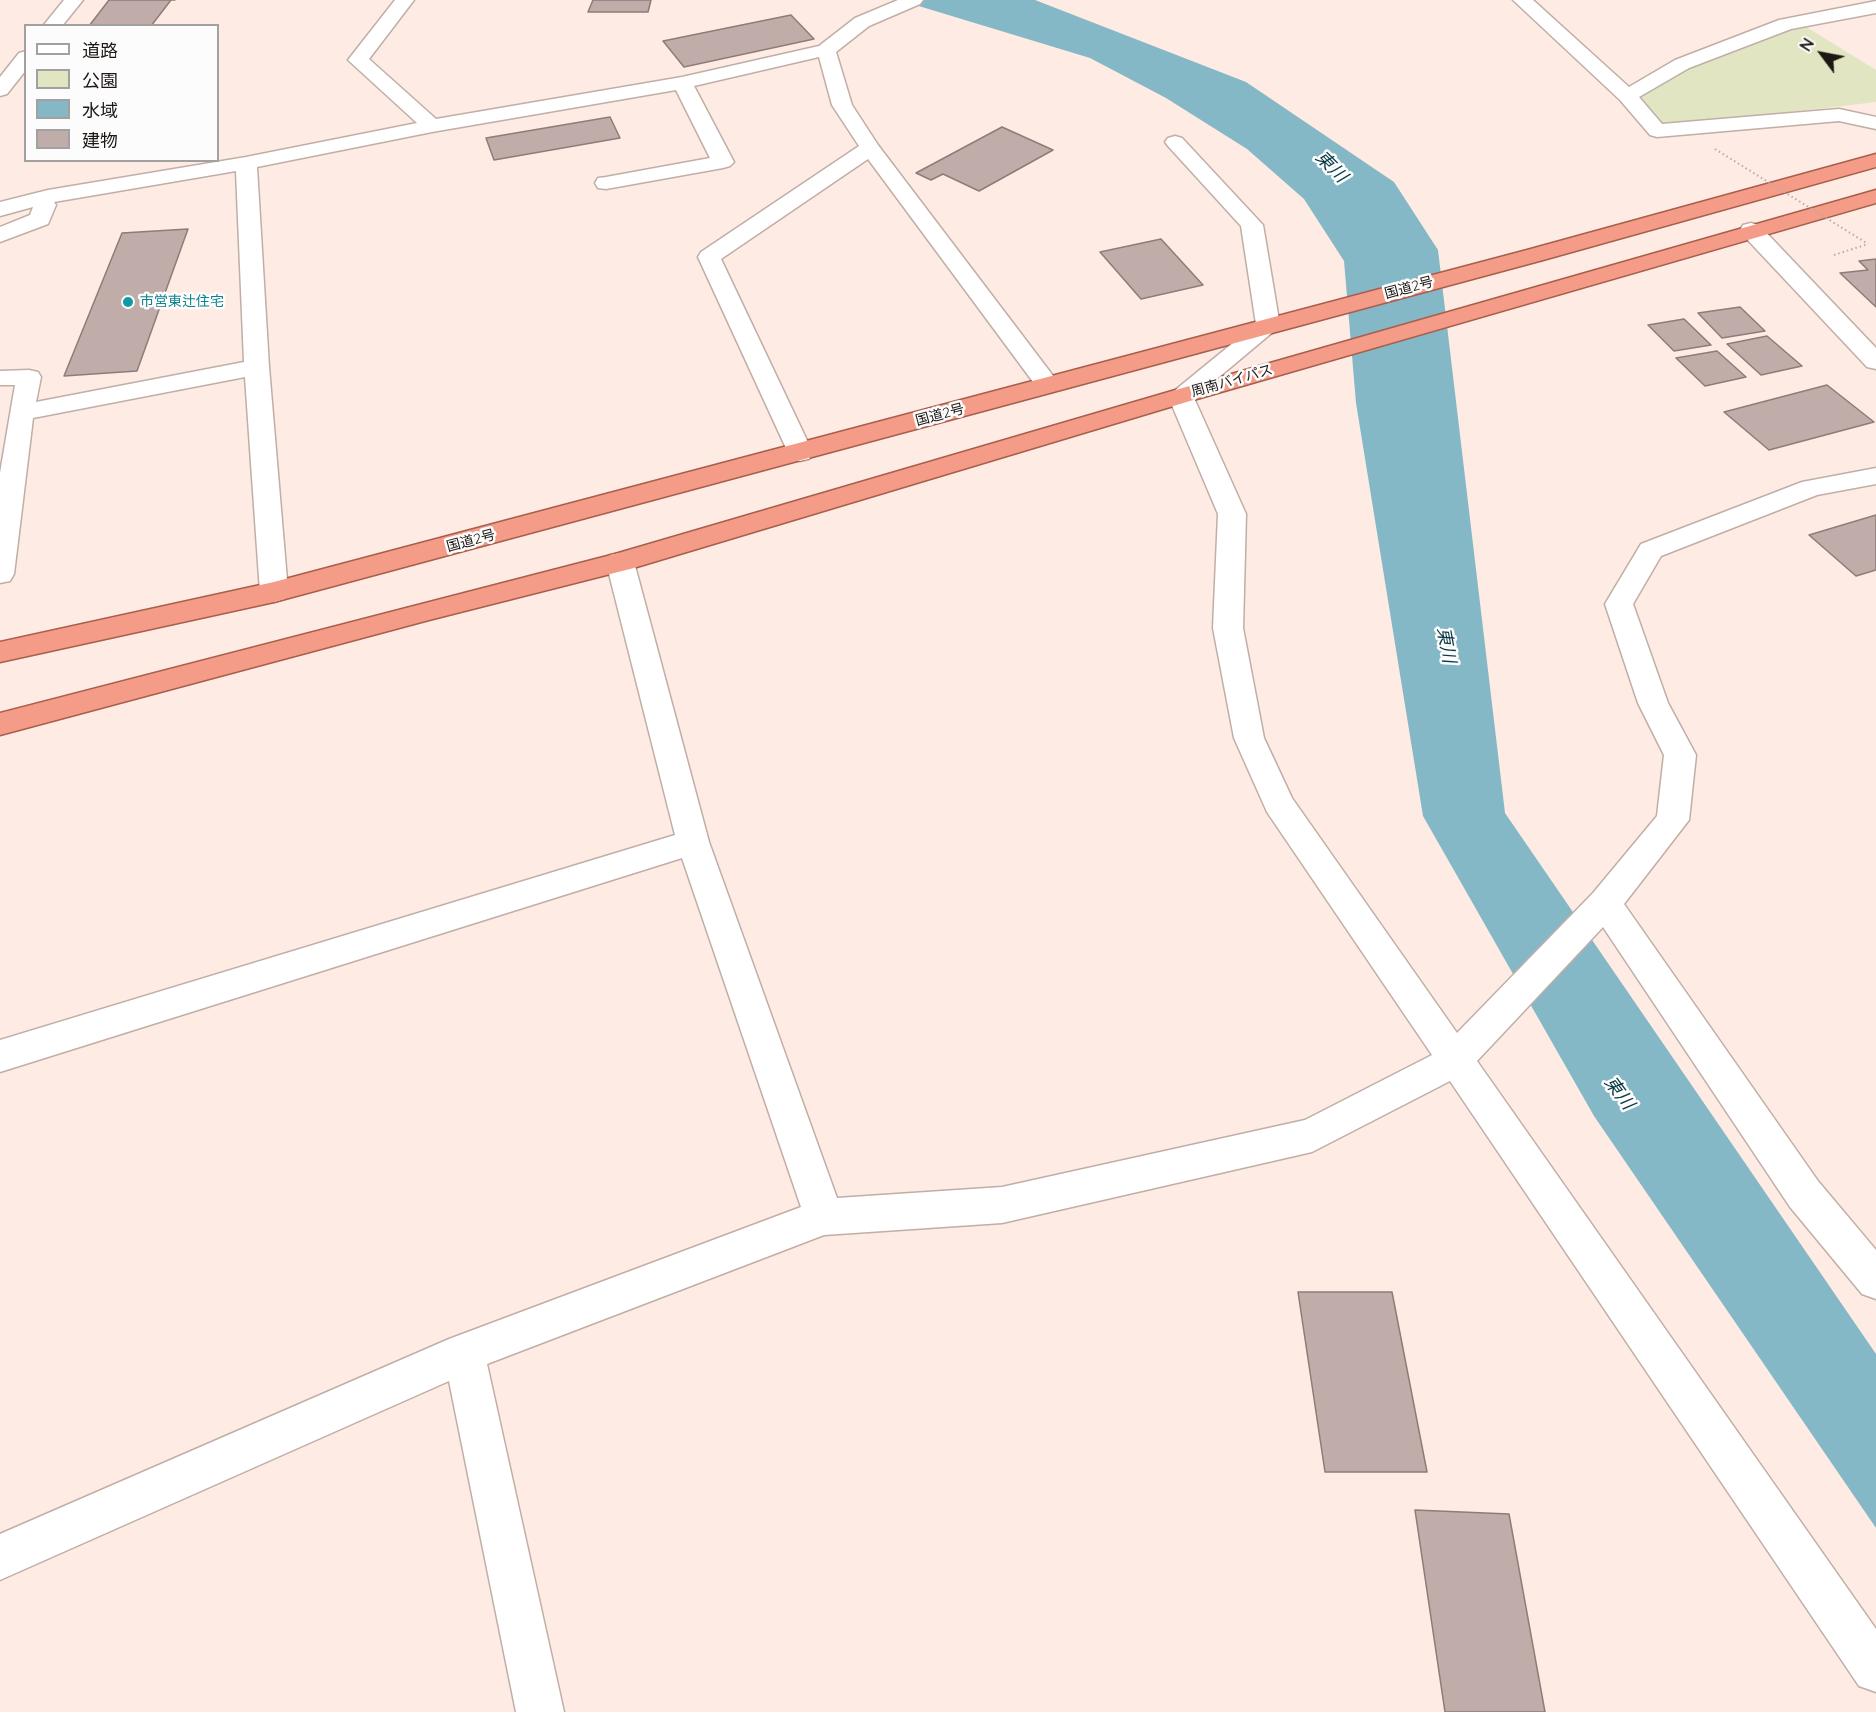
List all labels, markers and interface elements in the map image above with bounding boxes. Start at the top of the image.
legend [24,24,219,162]
north arrow [1792,24,1852,84]
text: N [1795,34,1818,55]
text: 道路 [82,39,118,62]
text: 公園 [82,69,118,92]
text: 水域 [82,99,118,122]
text: 建物 [82,129,118,152]
water label: 東川 [1311,147,1351,187]
street label: 国道2号 [1383,273,1435,303]
place label: 市営東辻住宅 [140,294,224,310]
marker: 市営東辻住宅 [121,295,135,309]
street label: 周南バイパス [1189,361,1275,401]
street label: 国道2号 [914,400,966,430]
street label: 国道2号 [445,526,497,556]
water label: 東川 [1432,625,1460,665]
water label: 東川 [1600,1072,1638,1114]

